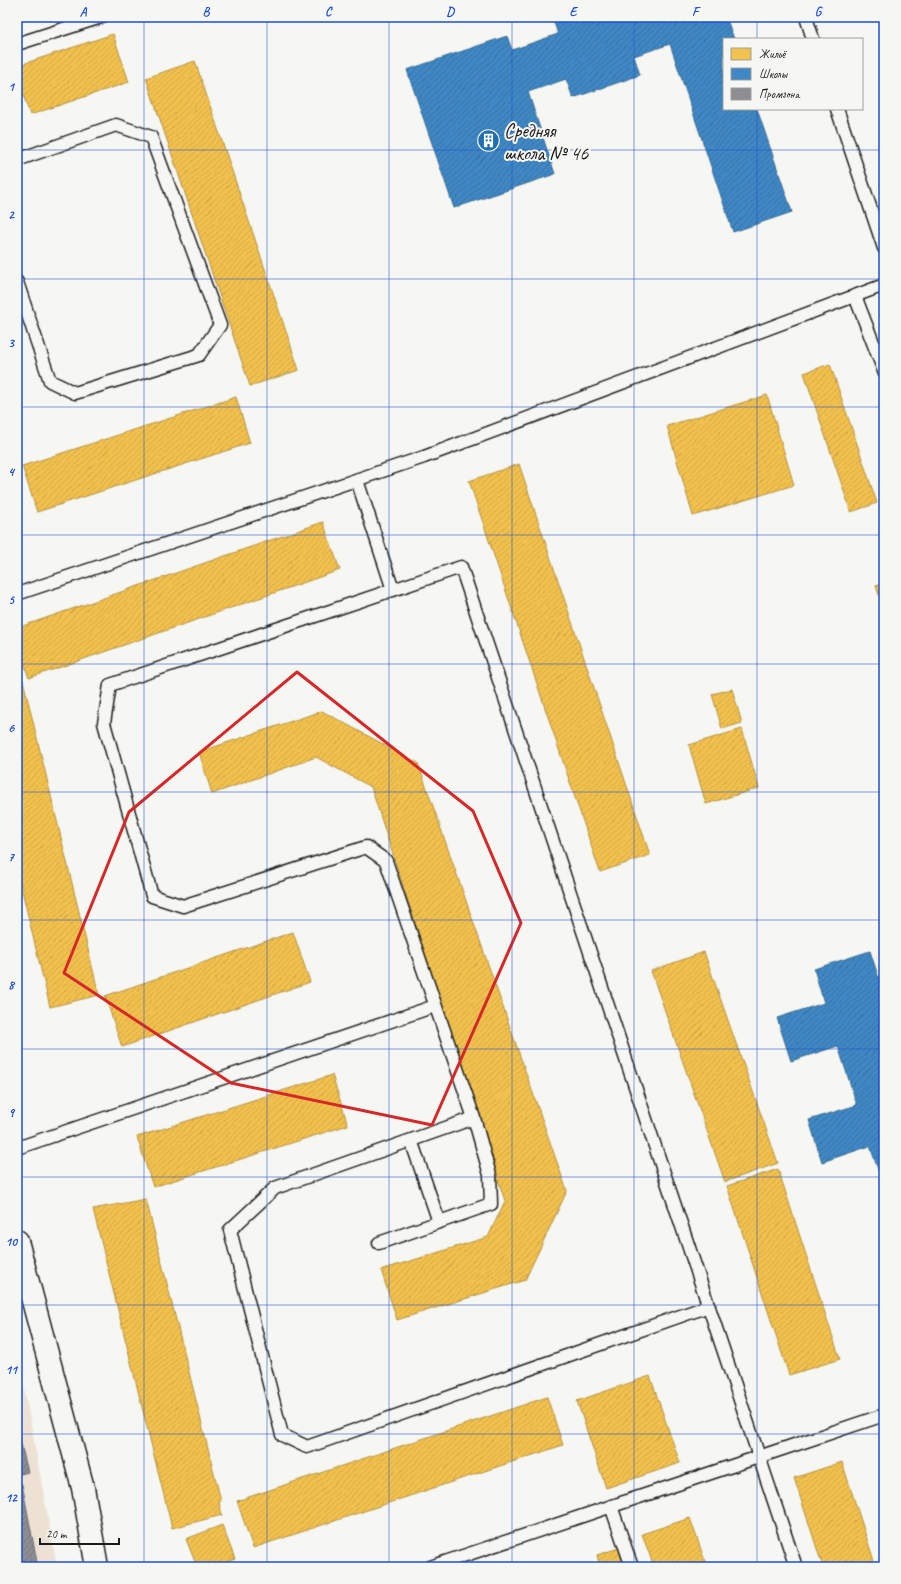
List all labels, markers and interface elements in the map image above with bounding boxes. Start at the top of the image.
text: A [80,4,88,20]
text: B [203,4,211,20]
text: C [325,4,333,20]
text: D [446,4,455,20]
text: E [570,4,579,20]
text: F [692,4,701,20]
text: G [815,4,823,20]
legend [723,38,863,110]
text: Жильё [759,46,787,62]
text: Школы [759,66,789,82]
text: 1 [8,79,16,95]
text: Промзона [759,86,801,102]
place label: Средняя школа № 46 [504,118,589,166]
building icon: Средняя школа № 46 [475,128,501,154]
text: 2 [8,207,15,223]
text: 3 [8,335,15,351]
text: 4 [8,464,16,480]
text: 5 [8,592,15,608]
text: 6 [8,720,15,736]
text: 7 [8,849,15,865]
text: 8 [8,977,16,993]
text: 9 [8,1105,15,1121]
text: 10 [5,1234,18,1250]
text: 11 [5,1362,19,1378]
text: 12 [5,1490,18,1506]
scale bar [40,1520,119,1546]
text: 20 m [46,1526,68,1542]

